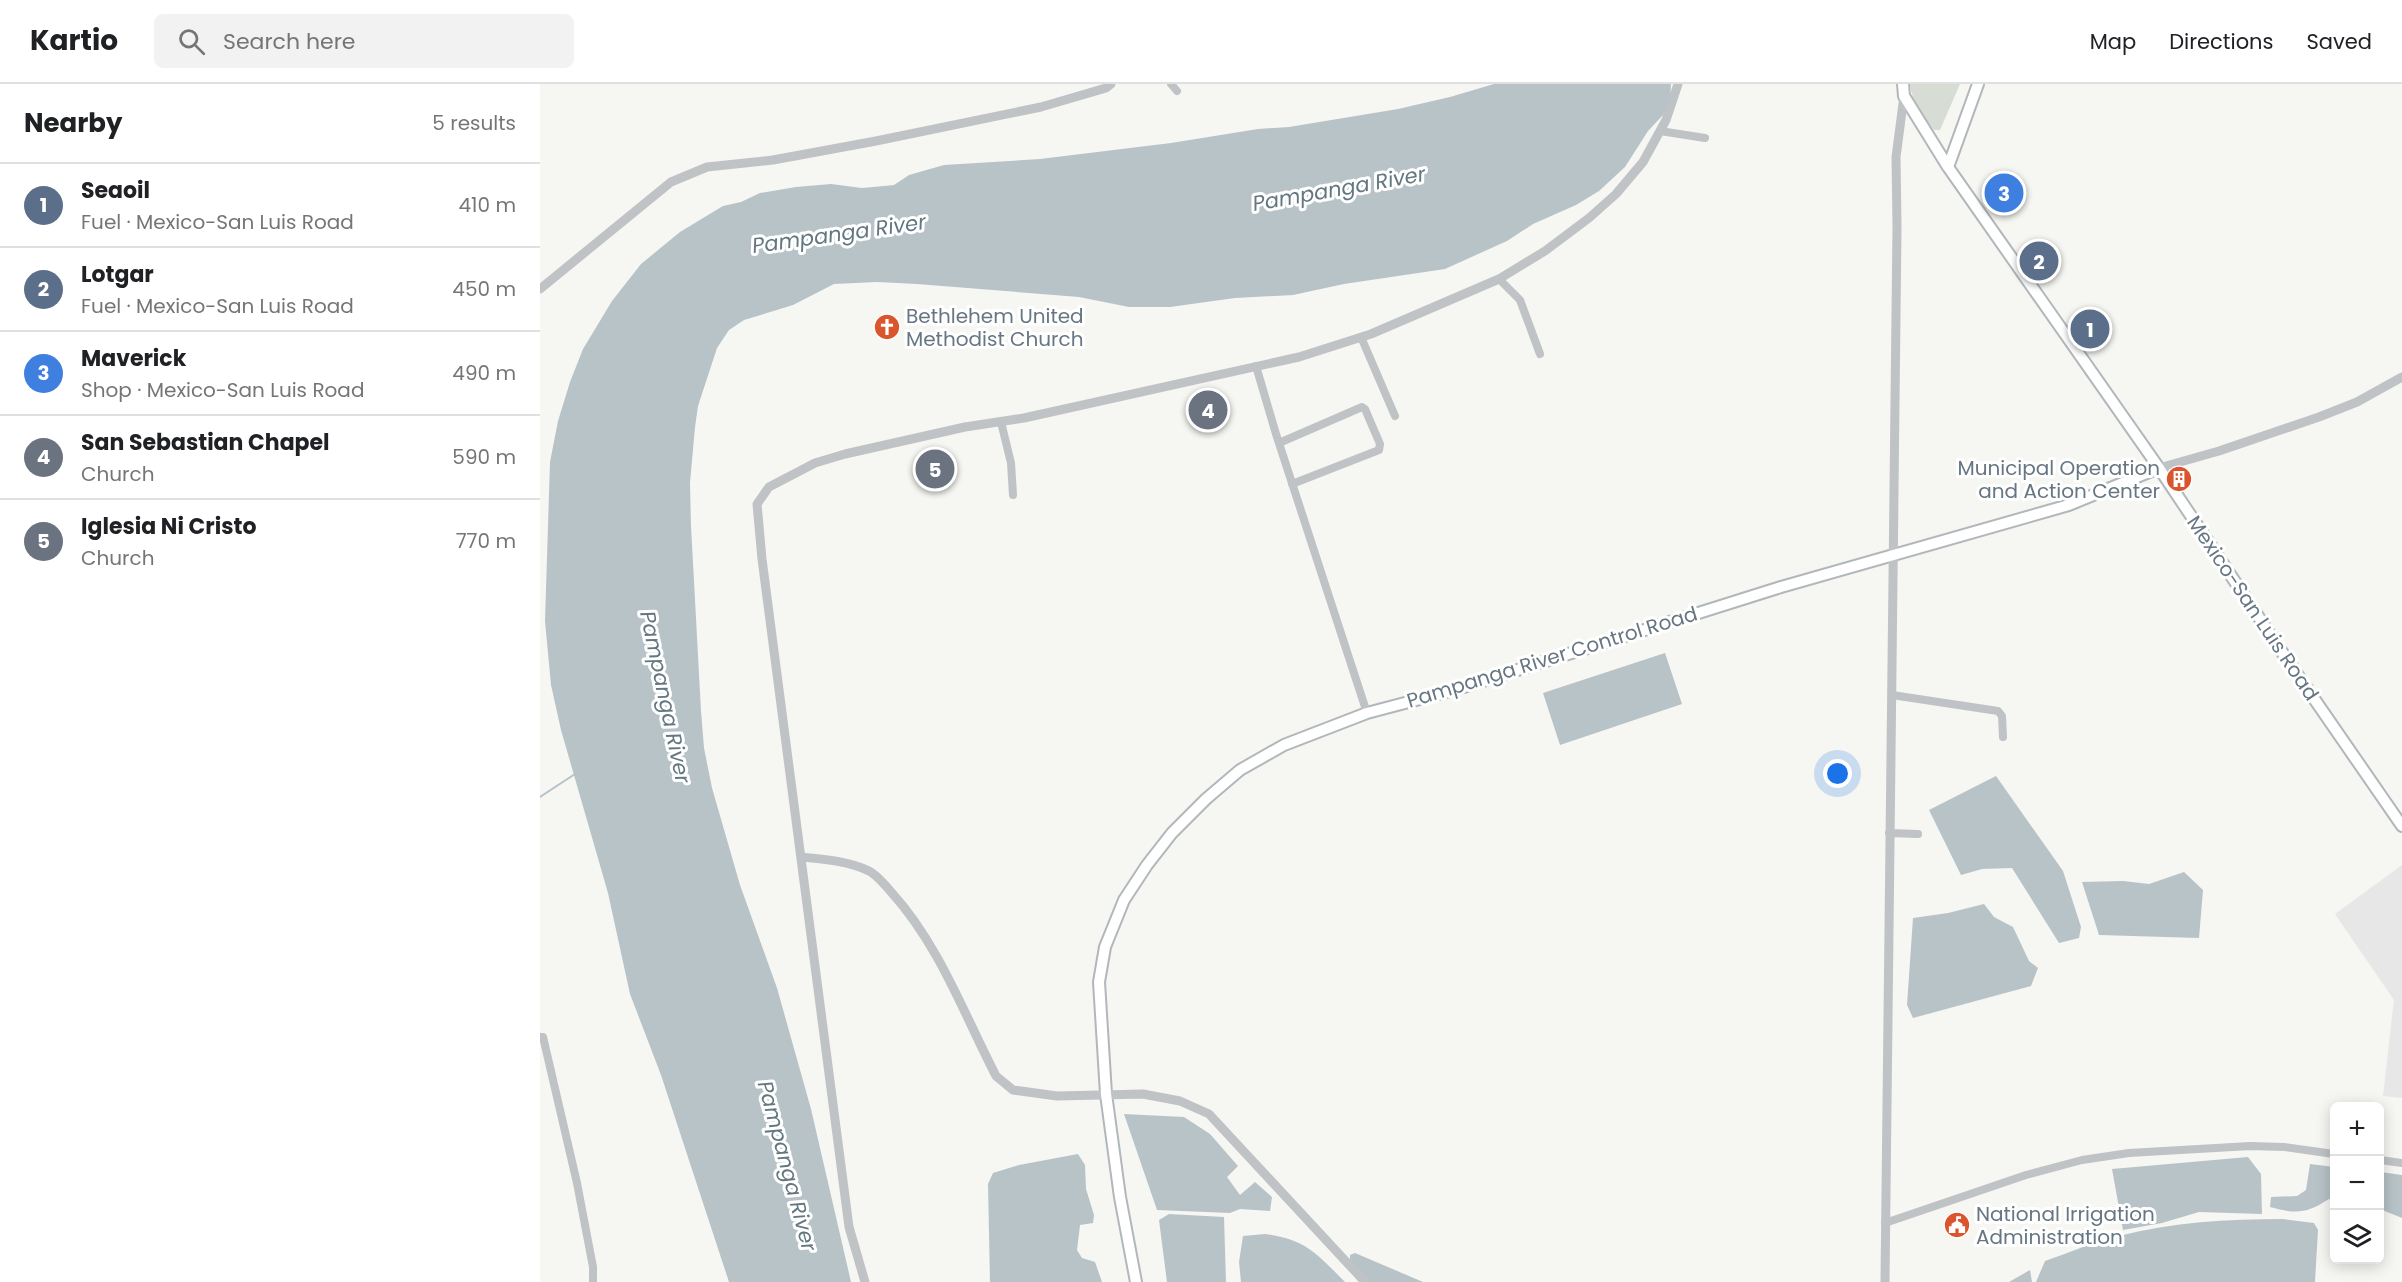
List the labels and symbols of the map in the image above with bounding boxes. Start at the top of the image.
water label: Pampanga River [1250,159,1429,218]
pin: 3 [1984,170,2024,216]
water label: Pampanga River [750,207,929,260]
pin: 2 [2020,238,2058,284]
place label: Bethlehem United Methodist Church [906,302,1084,353]
pin: 1 [2070,306,2110,352]
church icon: Bethlehem United Methodist Church [872,312,902,342]
pin: 4 [1188,388,1228,432]
pin: 5 [916,446,954,492]
place label: Municipal Operation and Action Center [1957,454,2160,505]
building icon: Municipal Operation and Action Center [2164,464,2194,494]
street label: Mexico-San Luis Road [2181,510,2325,706]
street label: Pampanga River Control Road [1403,599,1701,715]
water label: Pampanga River [633,608,698,787]
your location [1823,759,1852,788]
water label: Pampanga River [751,1078,824,1255]
place label: National Irrigation Administration [1976,1200,2155,1251]
public building icon: National Irrigation Administration [1942,1210,1972,1240]

